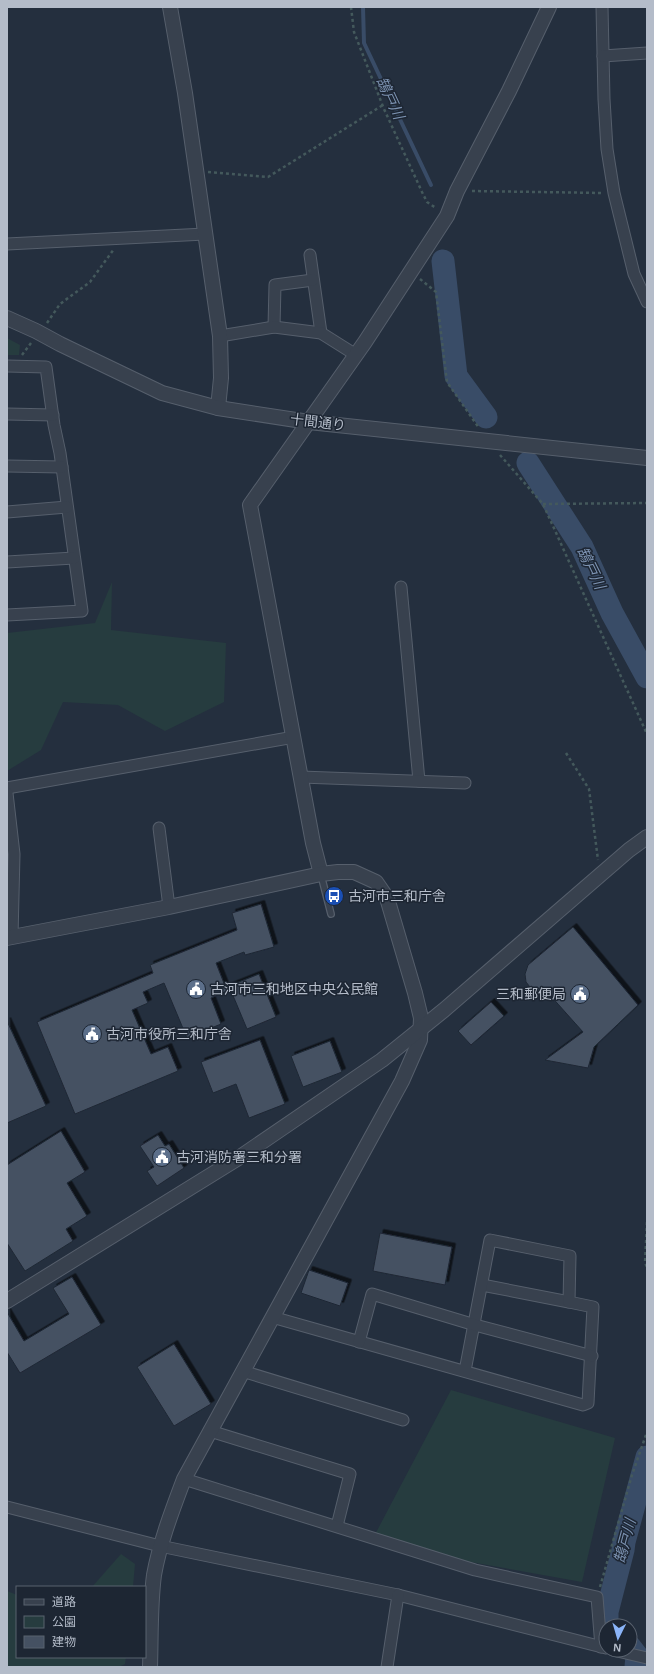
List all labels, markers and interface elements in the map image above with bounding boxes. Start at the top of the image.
water label: 鵠戸川 [373,74,409,124]
street label: 十間通り [289,411,347,433]
water label: 鵠戸川 [574,544,610,594]
bus stop icon: 古河市三和庁舎 [323,885,345,907]
place label: 古河市三和庁舎 [348,888,446,904]
public building icon: 古河市三和地区中央公民館 [185,978,207,1000]
place label: 古河市三和地区中央公民館 [210,981,378,997]
public building icon: 三和郵便局 [569,983,591,1005]
place label: 三和郵便局 [496,986,566,1002]
public building icon: 古河市役所三和庁舎 [81,1023,103,1045]
place label: 古河市役所三和庁舎 [106,1026,232,1042]
public building icon: 古河消防署三和分署 [151,1146,173,1168]
place label: 古河消防署三和分署 [176,1149,302,1165]
water label: 鵠戸川 [610,1515,639,1565]
legend [16,1586,146,1658]
text: 道路 [52,1595,76,1609]
text: 公園 [52,1615,76,1629]
north arrow [598,1618,638,1658]
text: 建物 [52,1635,76,1649]
text: N [613,1642,622,1654]

